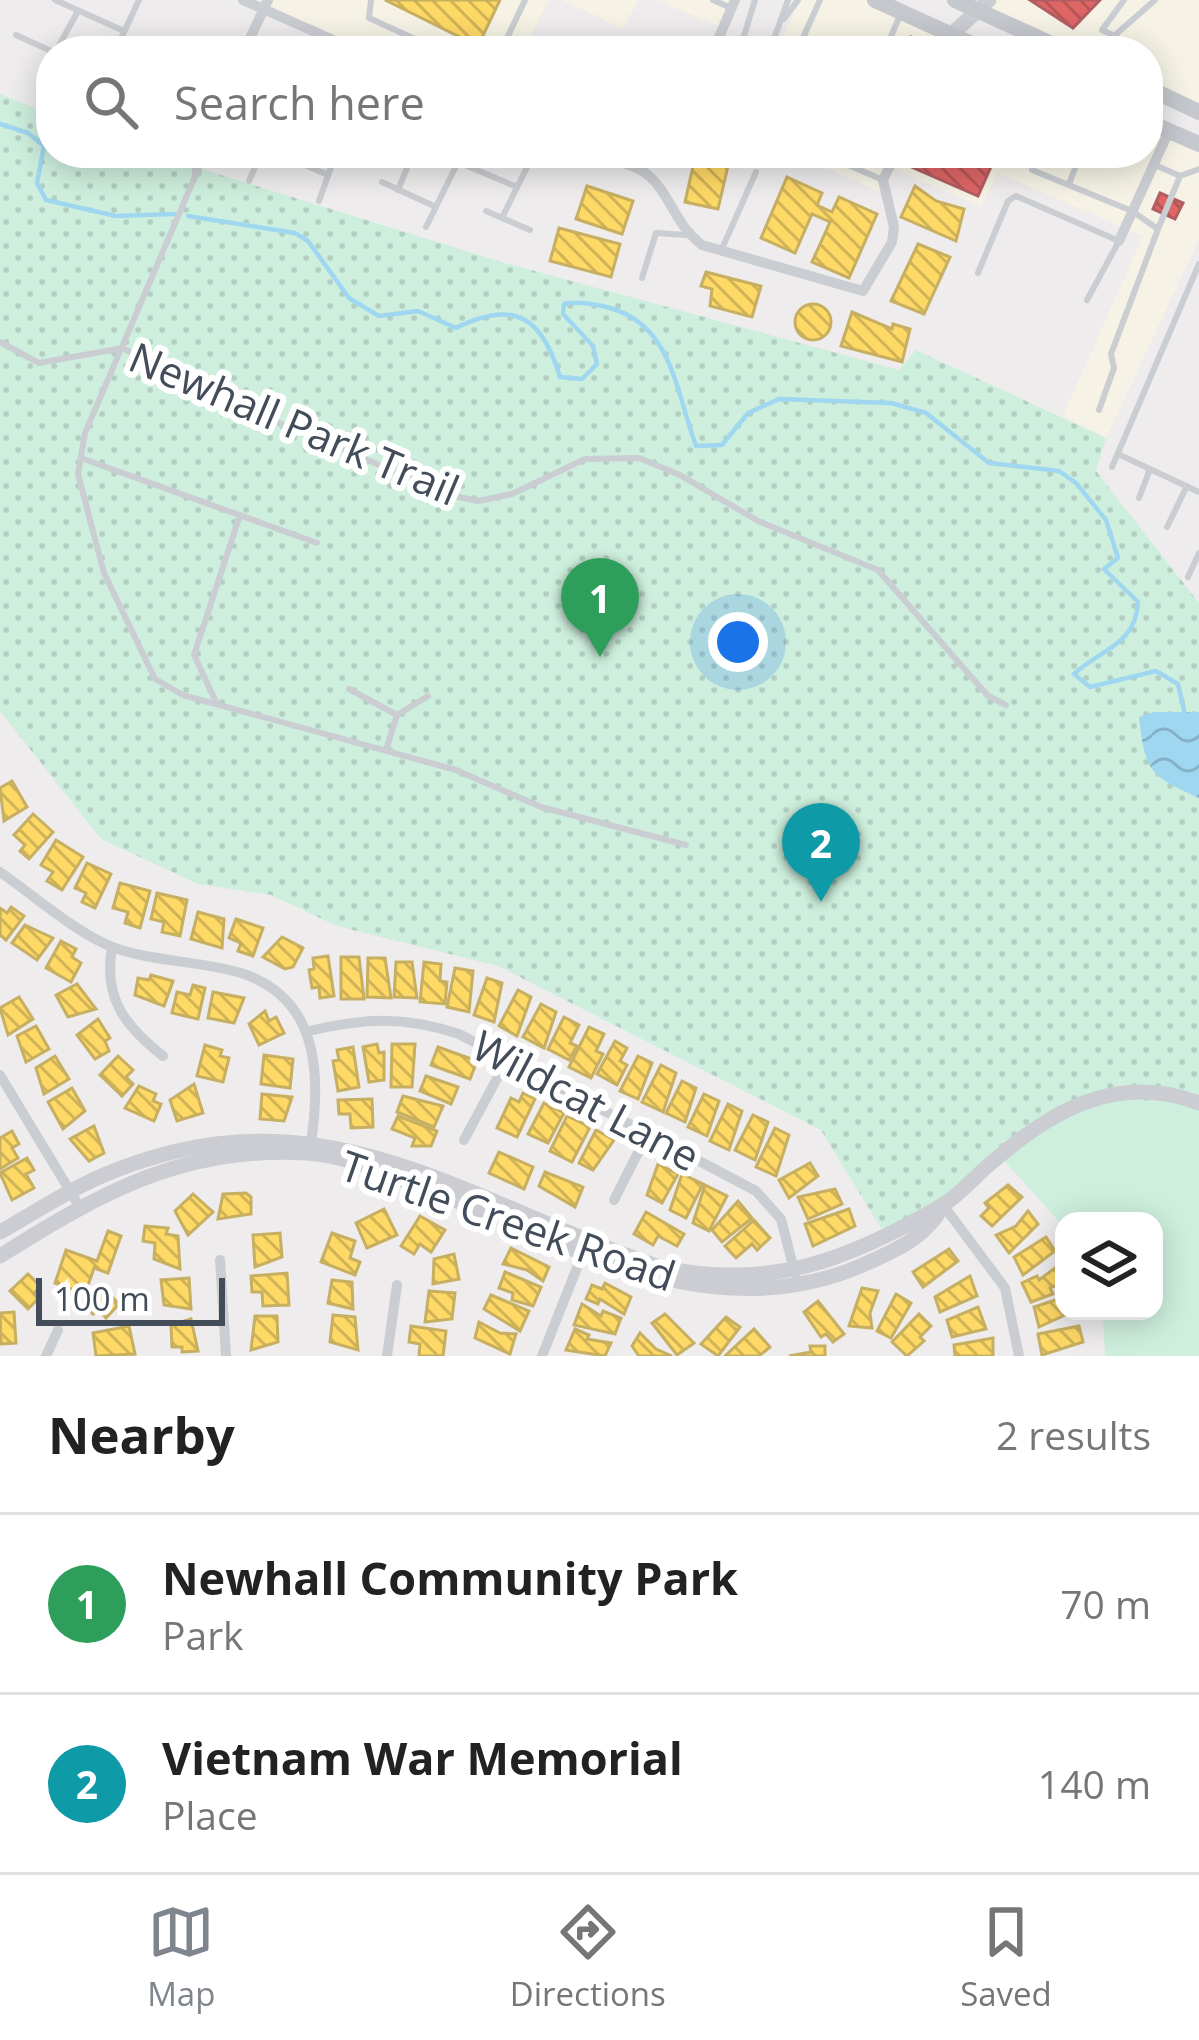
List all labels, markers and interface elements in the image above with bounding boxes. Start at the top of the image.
search box [36,36,1163,168]
icon: search [78,69,144,135]
text: Search here [174,72,425,133]
street label: Newhall Park Trail [121,328,468,518]
pin: 1 [561,558,639,657]
your location [708,612,768,672]
pin: 2 [782,803,860,902]
street label: Wildcat Lane [463,1016,710,1183]
street label: Turtle Creek Road [334,1136,683,1304]
map controls [1055,1212,1163,1320]
button: layers [1055,1212,1163,1320]
scale bar [36,1272,225,1325]
text: 100 m [54,1276,150,1321]
text: Nearby [48,1399,235,1469]
text: 2 results [996,1408,1151,1461]
text: Newhall Community Park [162,1547,738,1608]
text: 1 [76,1577,98,1630]
text: 70 m [1060,1577,1151,1630]
text: Park [162,1608,244,1661]
text: Vietnam War Memorial [162,1727,683,1788]
text: 2 [76,1757,98,1810]
text: 140 m [1038,1757,1151,1810]
text: Place [162,1788,258,1841]
tab: Map [147,1899,215,2016]
tab: Directions [510,1899,666,2016]
tab: Saved [960,1899,1052,2016]

